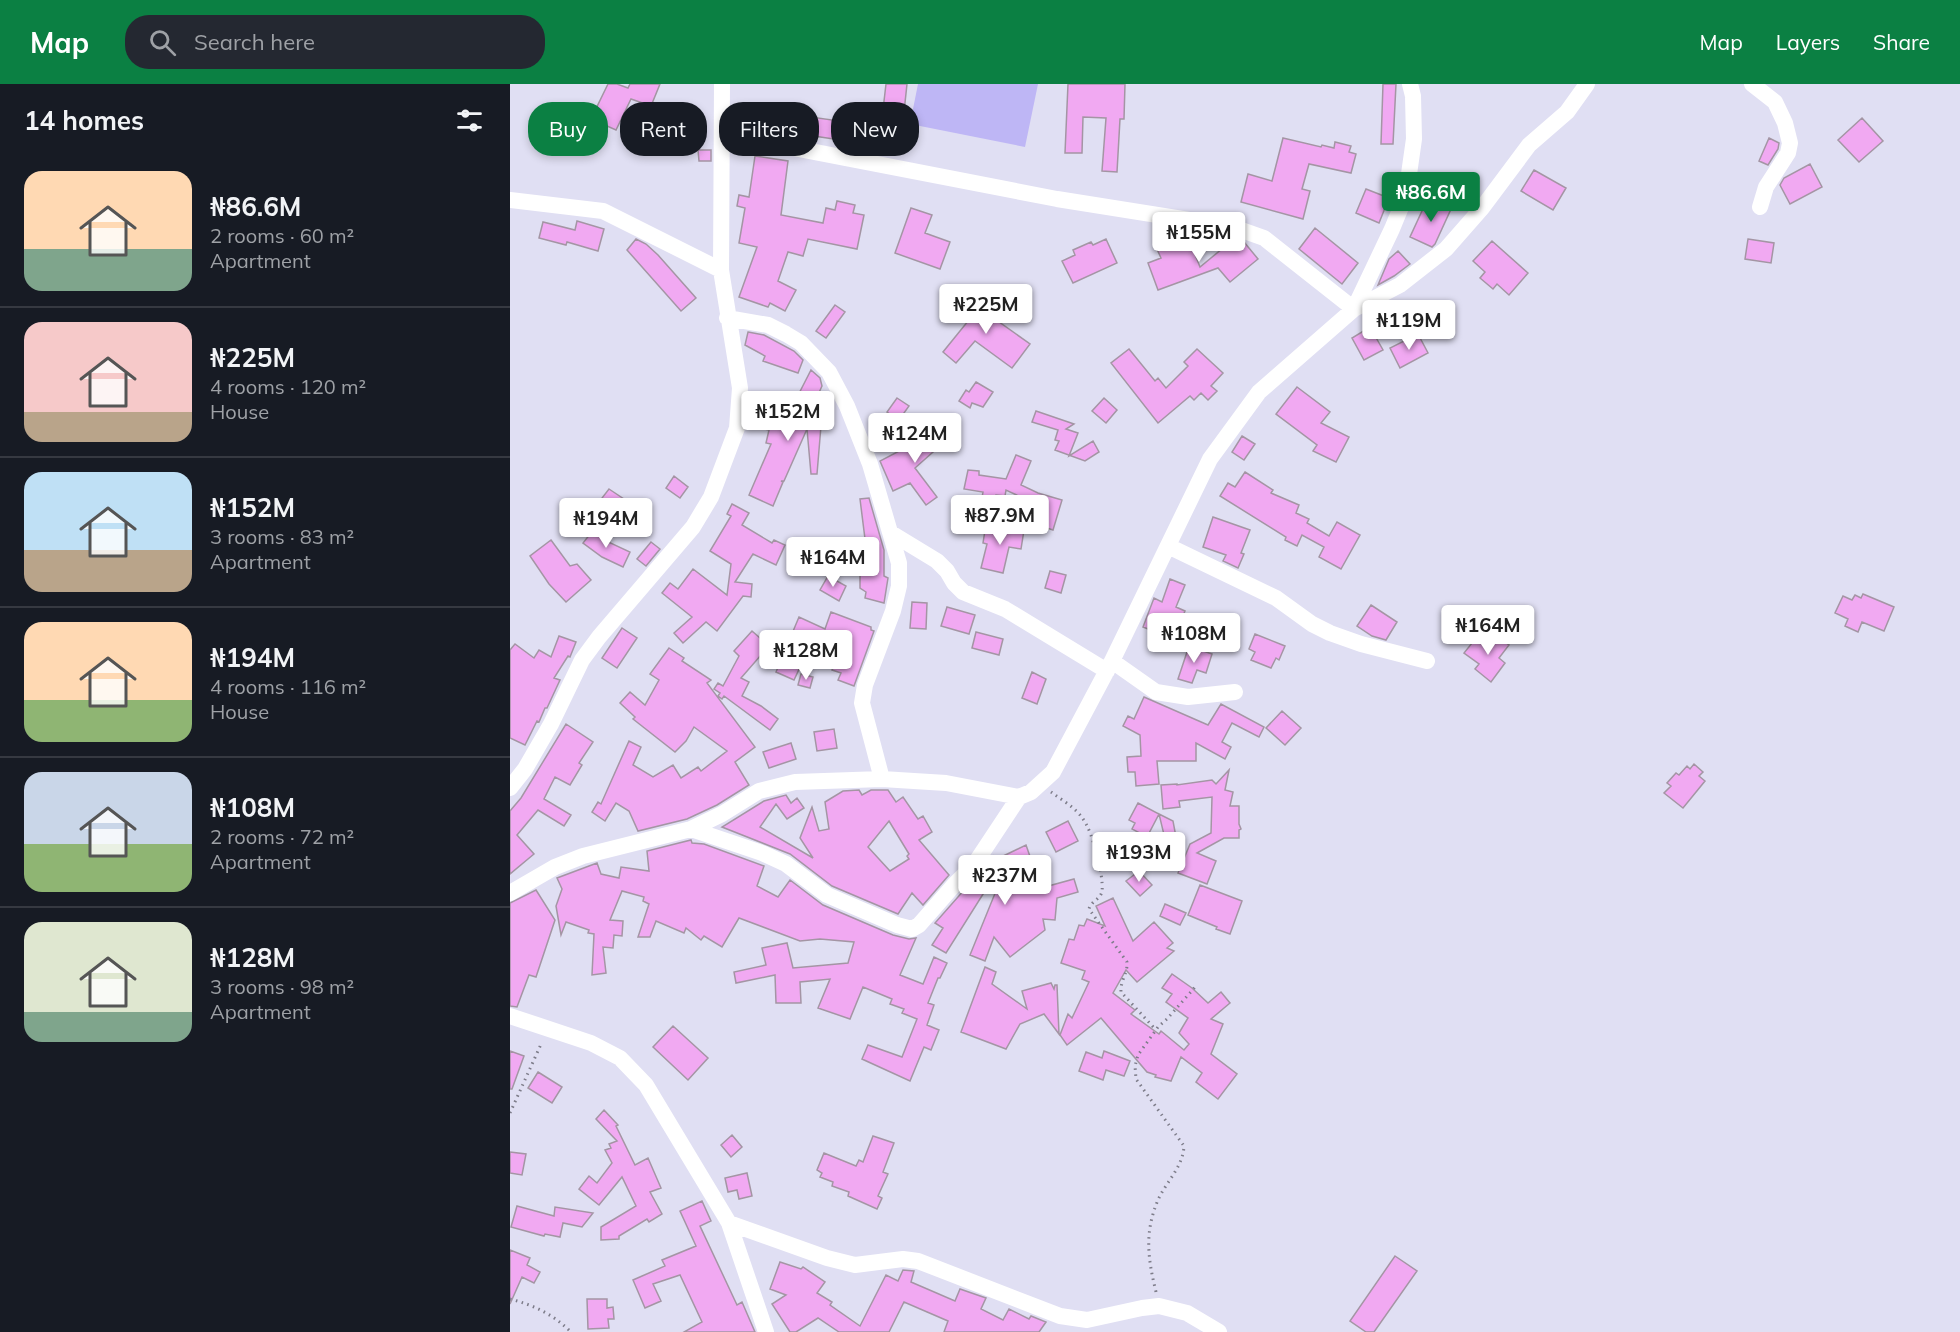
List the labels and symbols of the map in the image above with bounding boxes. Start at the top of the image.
pin: ₦86.6M [1382,172,1480,223]
pin: ₦155M [1157,212,1241,263]
pin: ₦225M [944,284,1028,335]
pin: ₦119M [1367,300,1451,351]
pin: ₦152M [746,391,830,442]
pin: ₦124M [873,413,957,464]
pin: ₦87.9M [951,495,1049,546]
pin: ₦194M [564,498,648,549]
pin: ₦164M [791,537,875,588]
pin: ₦164M [1446,605,1530,656]
pin: ₦108M [1152,613,1236,664]
pin: ₦128M [764,630,848,681]
pin: ₦193M [1097,832,1181,883]
pin: ₦237M [963,855,1047,906]

